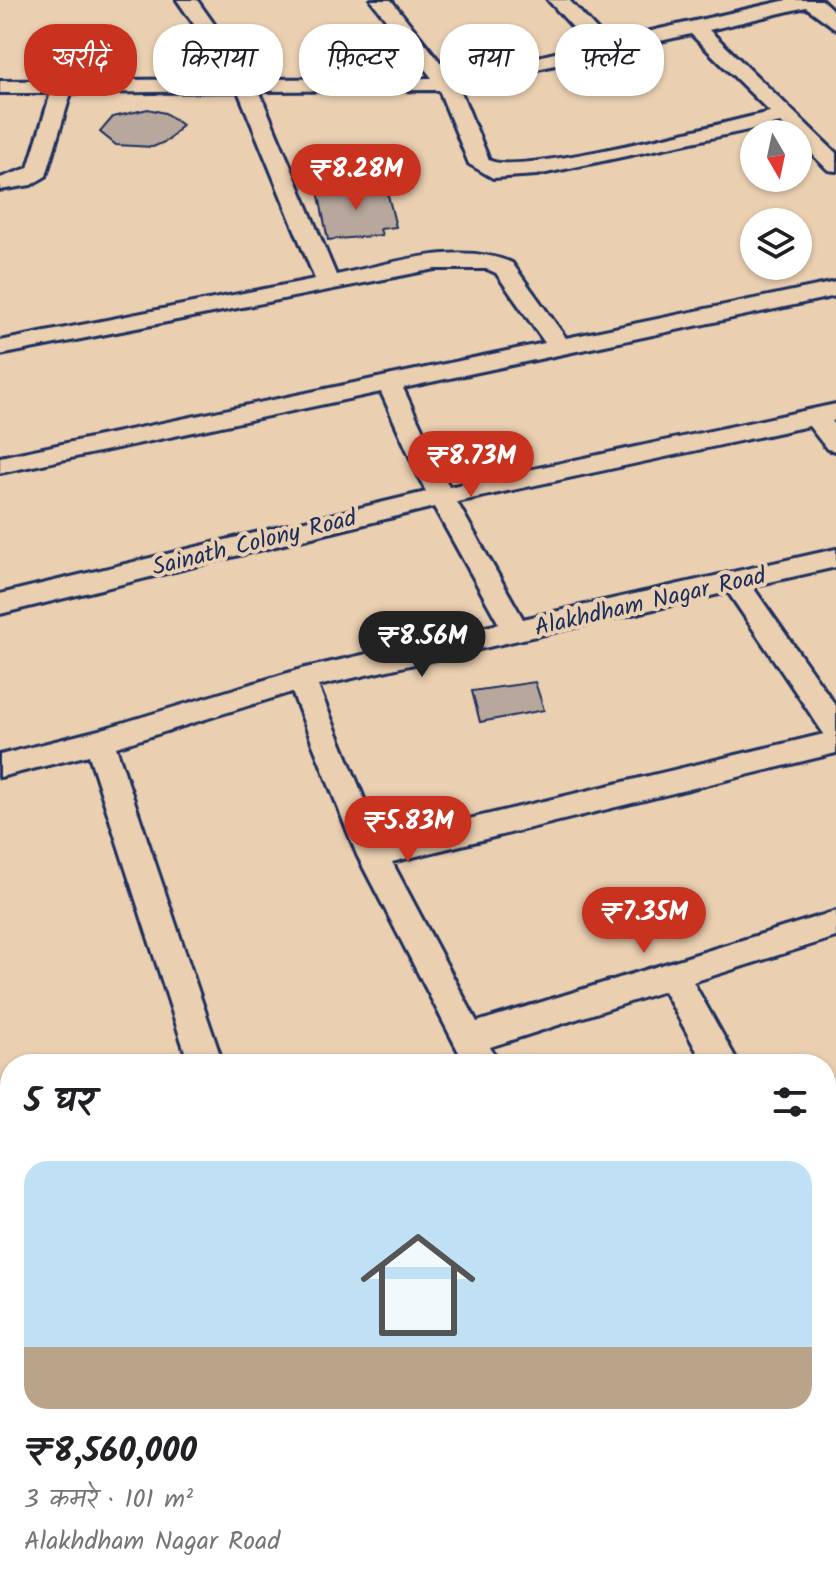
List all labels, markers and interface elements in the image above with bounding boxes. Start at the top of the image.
chip: खरीदें [24,24,137,96]
chip: किराया [153,24,283,96]
chip: फ़िल्टर [299,24,424,96]
chip: नया [440,24,539,96]
chip: फ़्लैट [555,24,664,96]
north arrow [740,120,812,192]
map controls [740,120,812,280]
pin: ₹8.28M [291,144,421,212]
text: ₹8.28M [309,149,403,191]
button: layers [740,208,812,280]
pin: ₹8.73M [406,431,536,499]
text: ₹8.73M [426,436,516,478]
street label: Sainath Colony Road [148,499,362,588]
street label: Alakhdham Nagar Road [531,557,771,648]
pin: ₹8.56M [357,611,487,679]
text: ₹8.56M [376,616,468,658]
pin: ₹5.83M [343,796,473,864]
text: ₹5.83M [362,801,454,843]
pin: ₹7.35M [579,887,709,955]
text: ₹7.35M [600,892,688,934]
text: 5 घर [24,1075,94,1129]
icon: filters [768,1080,812,1124]
icon: home [346,1213,490,1357]
text: ₹8,560,000 [24,1425,197,1479]
text: 3 कमरे · 101 m² [24,1479,193,1521]
text: Alakhdham Nagar Road [24,1521,280,1563]

